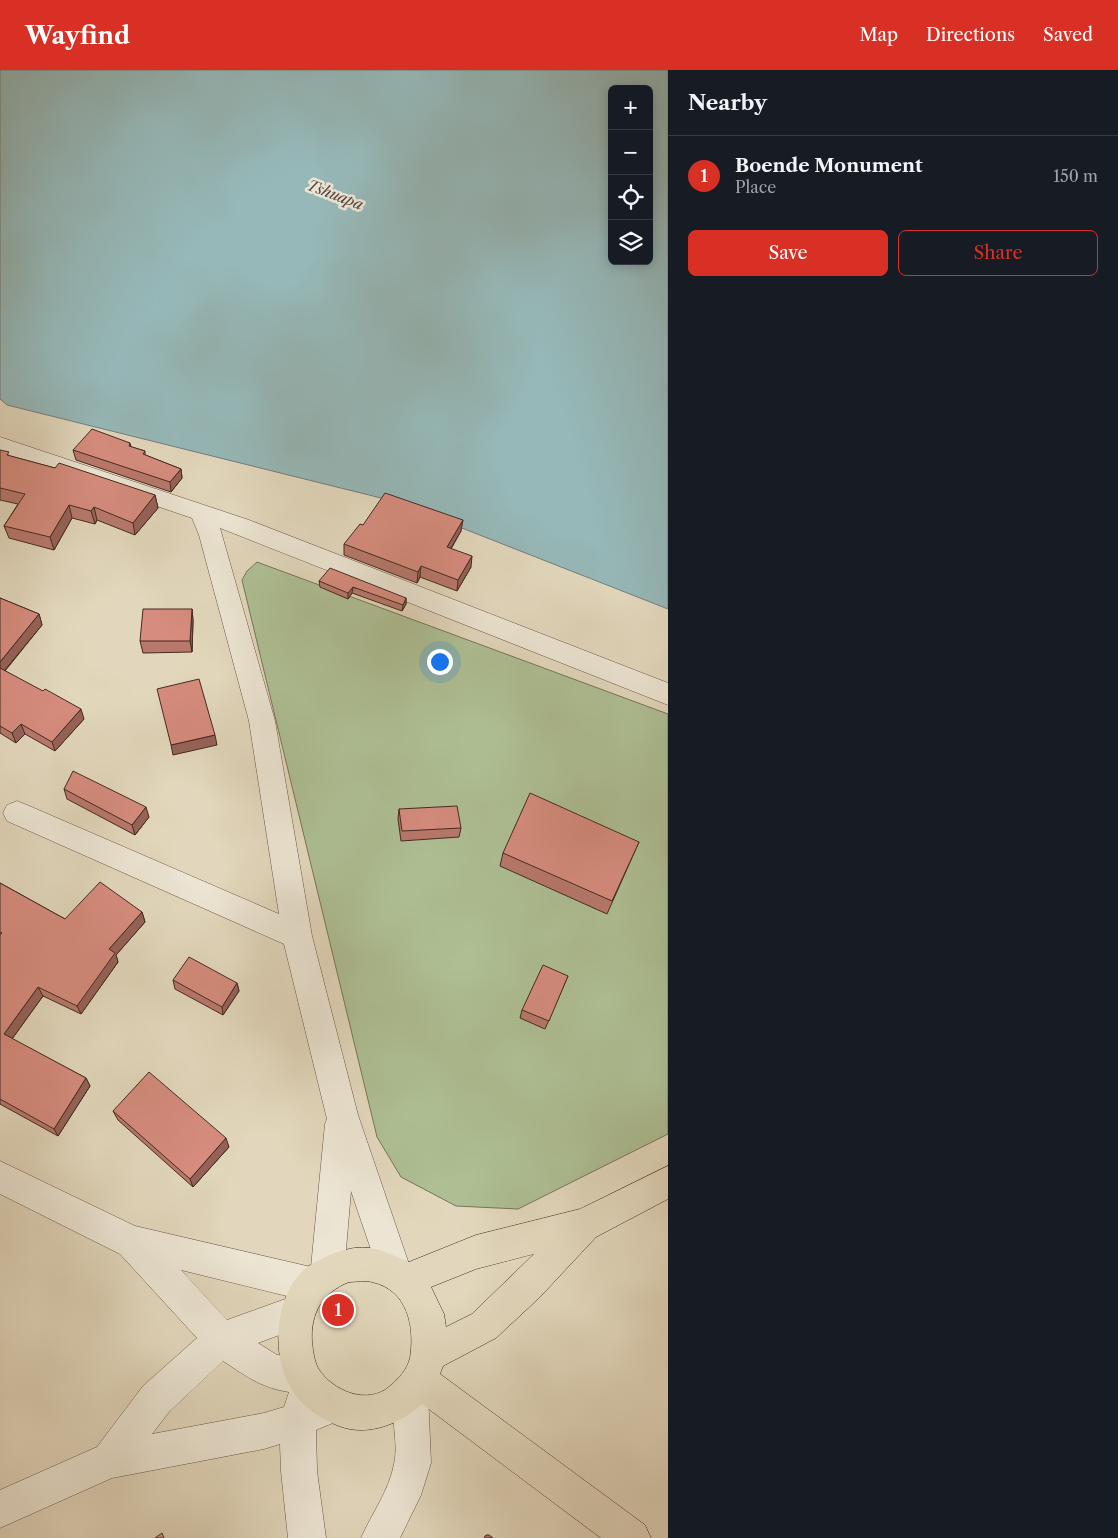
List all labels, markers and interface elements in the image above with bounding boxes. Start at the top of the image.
text: Wayfind [25,21,130,50]
text: Map [859,24,898,46]
text: Directions [926,24,1015,46]
text: Saved [1043,24,1093,46]
map controls [608,85,653,265]
button: + [608,85,653,130]
text: Nearby [688,90,767,115]
button: − [608,130,653,175]
text: Boende Monument [735,154,923,177]
text: 1 [700,166,708,186]
text: 150 m [1053,166,1098,186]
water label: Tshuapa [305,175,366,214]
button: locate [608,175,653,220]
text: Place [735,177,776,197]
button: layers [608,220,653,265]
button: Save [688,230,888,276]
button: Share [898,230,1098,276]
your location [427,649,453,675]
pin: 1 [322,1291,354,1329]

